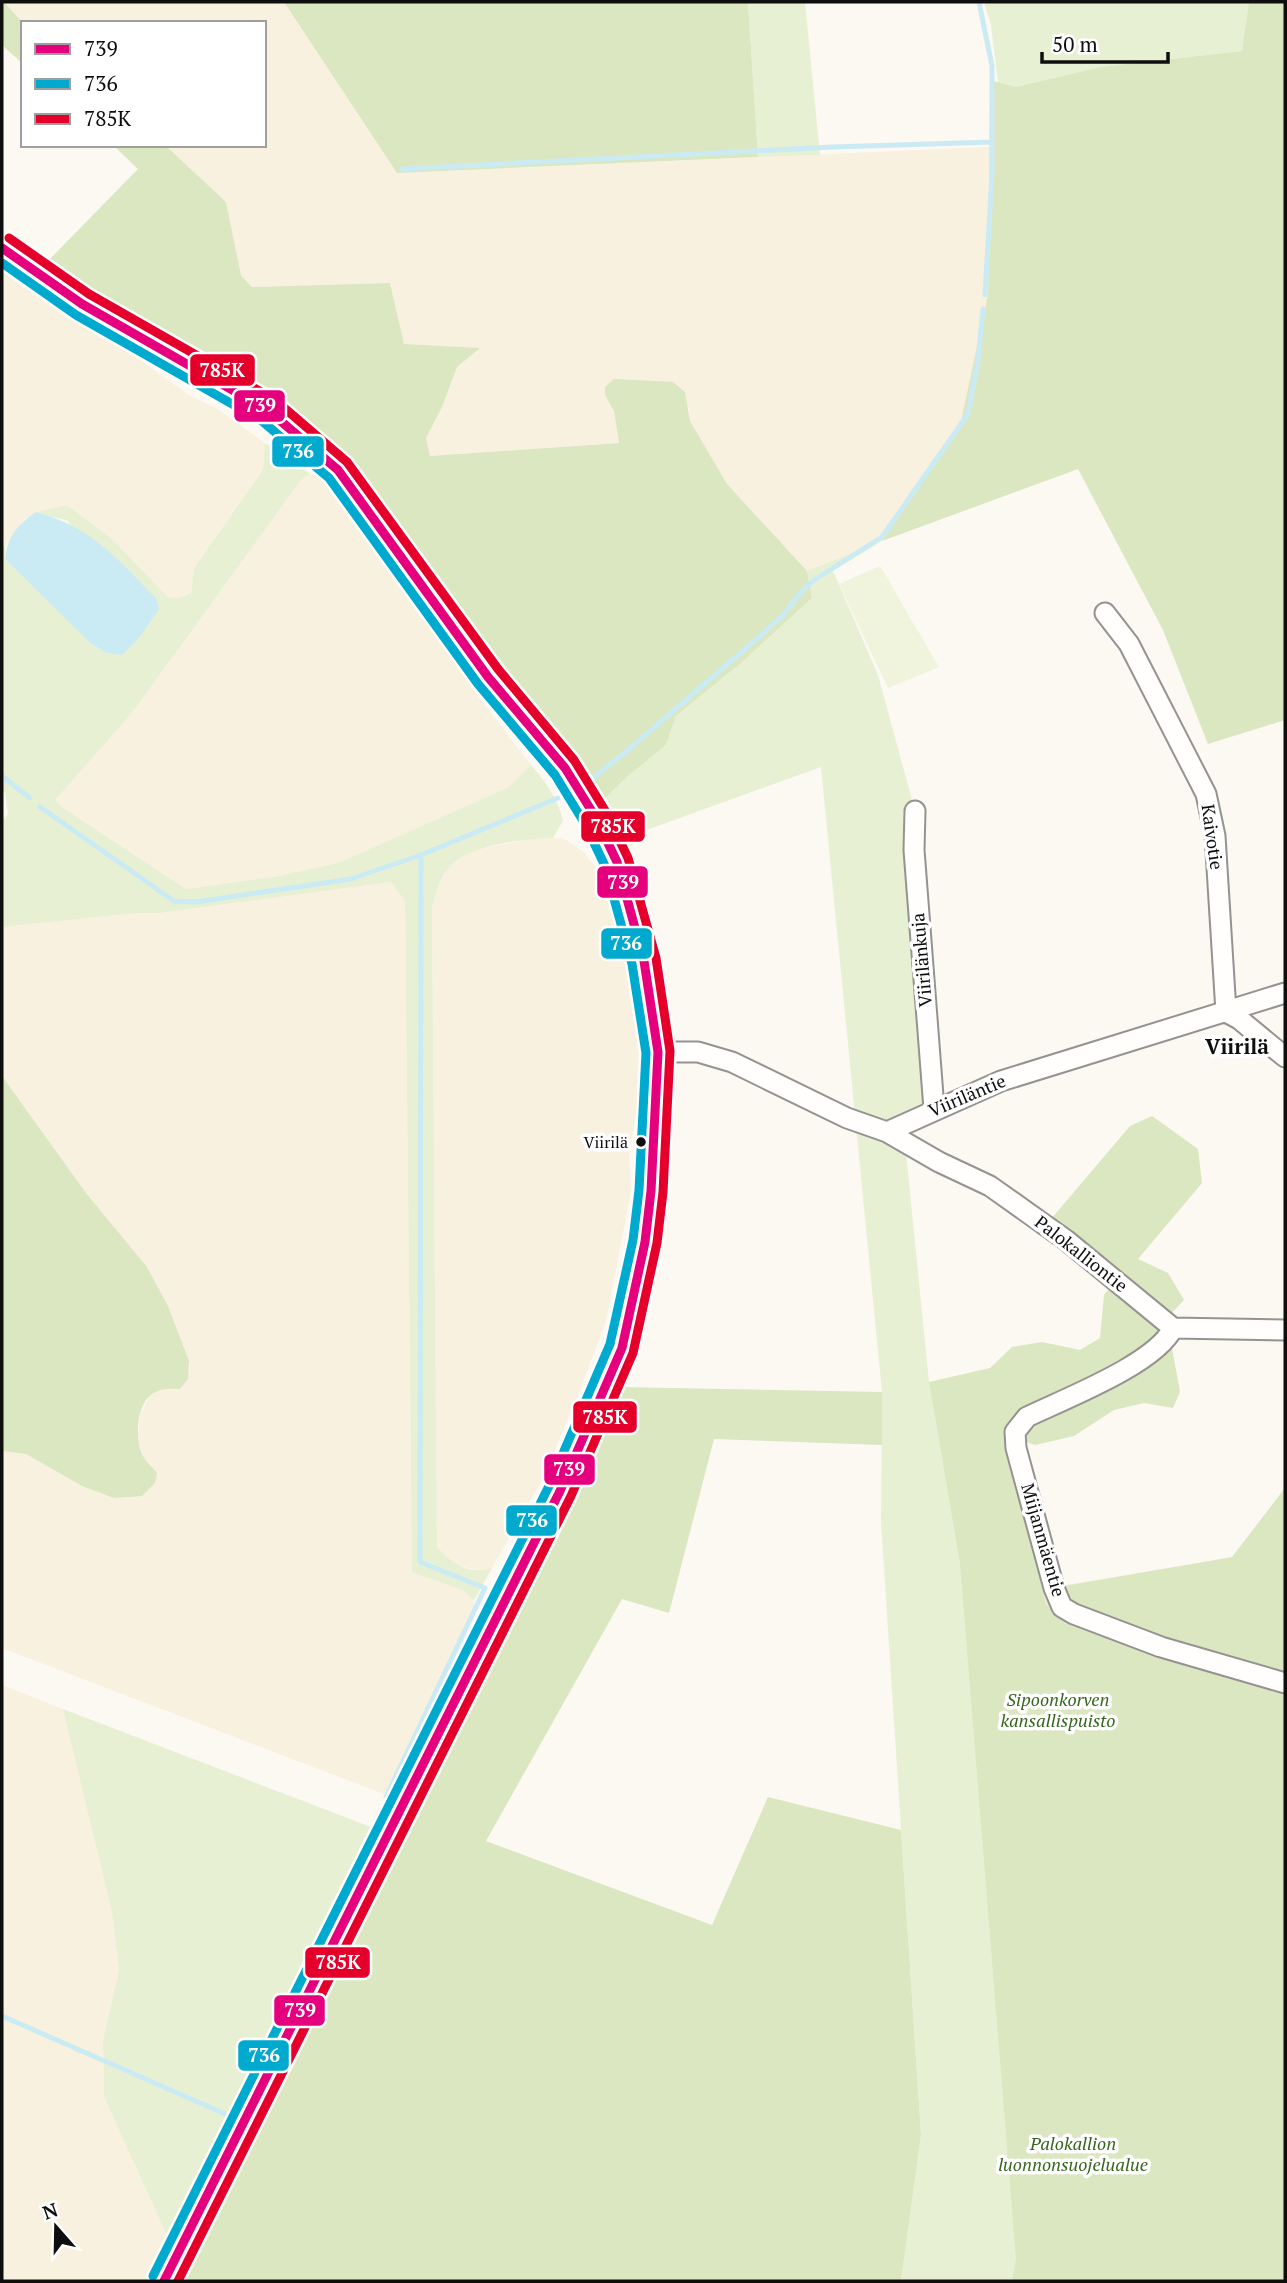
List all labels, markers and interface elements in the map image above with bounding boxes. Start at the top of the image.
legend [21,21,266,147]
scale bar [1042,21,1168,65]
text: 50 m [1052,30,1098,58]
text: 739 [84,34,118,62]
text: 736 [84,69,118,97]
text: 785K [84,104,132,132]
line badge: 785K [189,353,256,387]
text: 785K [199,357,245,382]
line badge: 739 [233,389,286,423]
text: 739 [244,392,276,417]
line badge: 736 [271,435,325,468]
text: 736 [282,438,314,463]
street label: Kaivotie [1197,803,1229,871]
line badge: 785K [580,810,646,843]
text: 785K [590,813,636,838]
line badge: 739 [596,865,649,899]
text: 739 [607,869,639,894]
street label: Viirilänkuja [905,912,937,1008]
line badge: 736 [600,927,653,960]
text: 736 [610,930,642,955]
district label: Viirilä [1205,1032,1269,1060]
street label: Viiriläntie [924,1068,1009,1122]
place label: Viirilä [584,1131,628,1153]
marker: Viirilä [634,1135,648,1149]
street label: Palokalliontie [1030,1209,1133,1297]
line badge: 785K [572,1400,638,1434]
text: 785K [582,1404,628,1429]
line badge: 739 [543,1453,596,1486]
text: 739 [553,1456,585,1481]
street label: Miijanmäentie [1016,1480,1072,1599]
line badge: 736 [505,1504,558,1537]
text: 736 [516,1507,548,1532]
park label: Sipoonkorven kansallispuisto [1001,1687,1115,1732]
line badge: 785K [304,1946,371,1979]
text: 785K [315,1949,361,1974]
line badge: 739 [273,1994,326,2027]
text: 739 [284,1997,316,2022]
line badge: 736 [237,2039,290,2072]
text: 736 [248,2042,280,2067]
park label: Palokallion luonnonsuojelualue [998,2131,1148,2176]
north arrow [21,2192,91,2262]
text: N [39,2196,62,2225]

